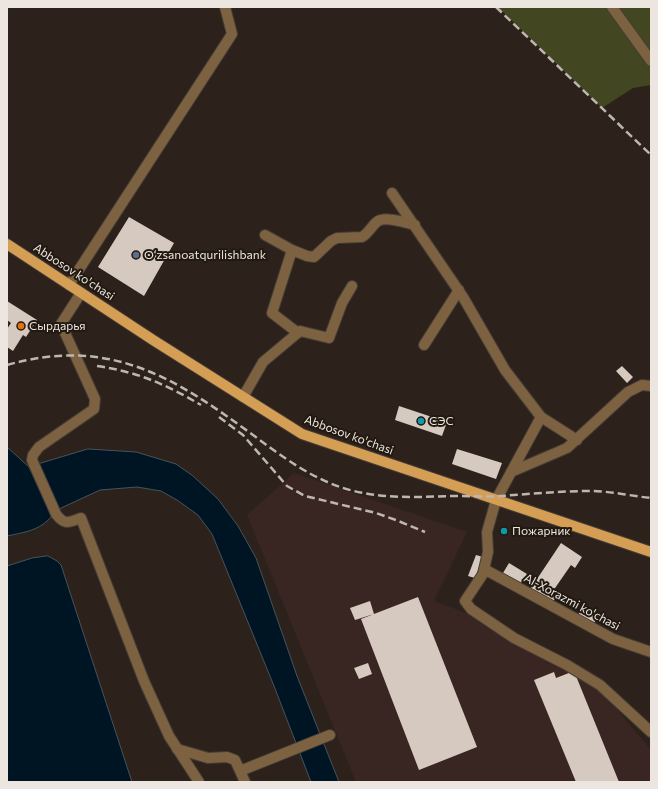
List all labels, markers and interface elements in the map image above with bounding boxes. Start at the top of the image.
street label: Abbosov ko'chasi [31,240,117,304]
place label: Oʻzsanoatqurilishbank [144,248,266,262]
marker: Oʻzsanoatqurilishbank [131,250,141,260]
place label: Сырдарья [29,319,86,333]
marker: Сырдарья [16,321,26,331]
street label: Abbosov ko'chasi [302,412,396,458]
place label: СЭС [429,414,454,428]
marker: СЭС [416,416,426,426]
place label: Пожарник [512,524,571,538]
marker: Пожарник [499,526,509,536]
street label: Al-Xorazmi ko'chasi [521,571,623,633]

